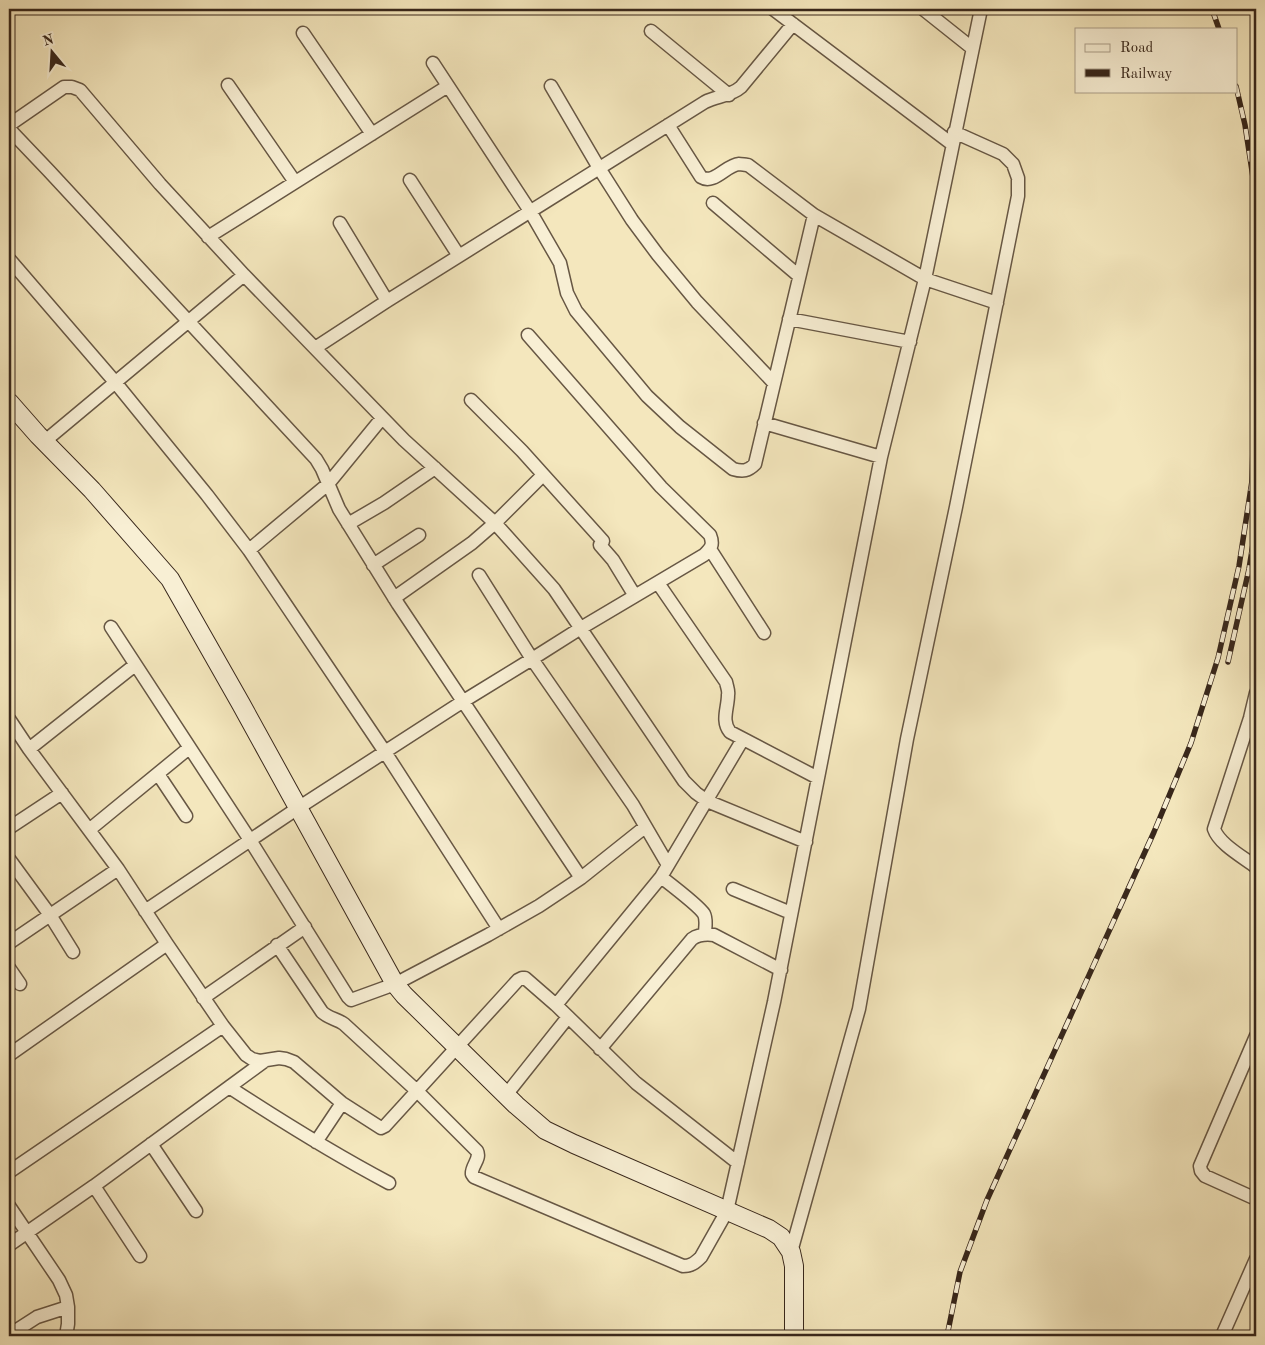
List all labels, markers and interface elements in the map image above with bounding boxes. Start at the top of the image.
north arrow [28,28,78,78]
legend [1075,28,1238,92]
text: N [41,32,56,49]
text: Road [1120,41,1154,56]
text: Railway [1120,67,1173,82]

